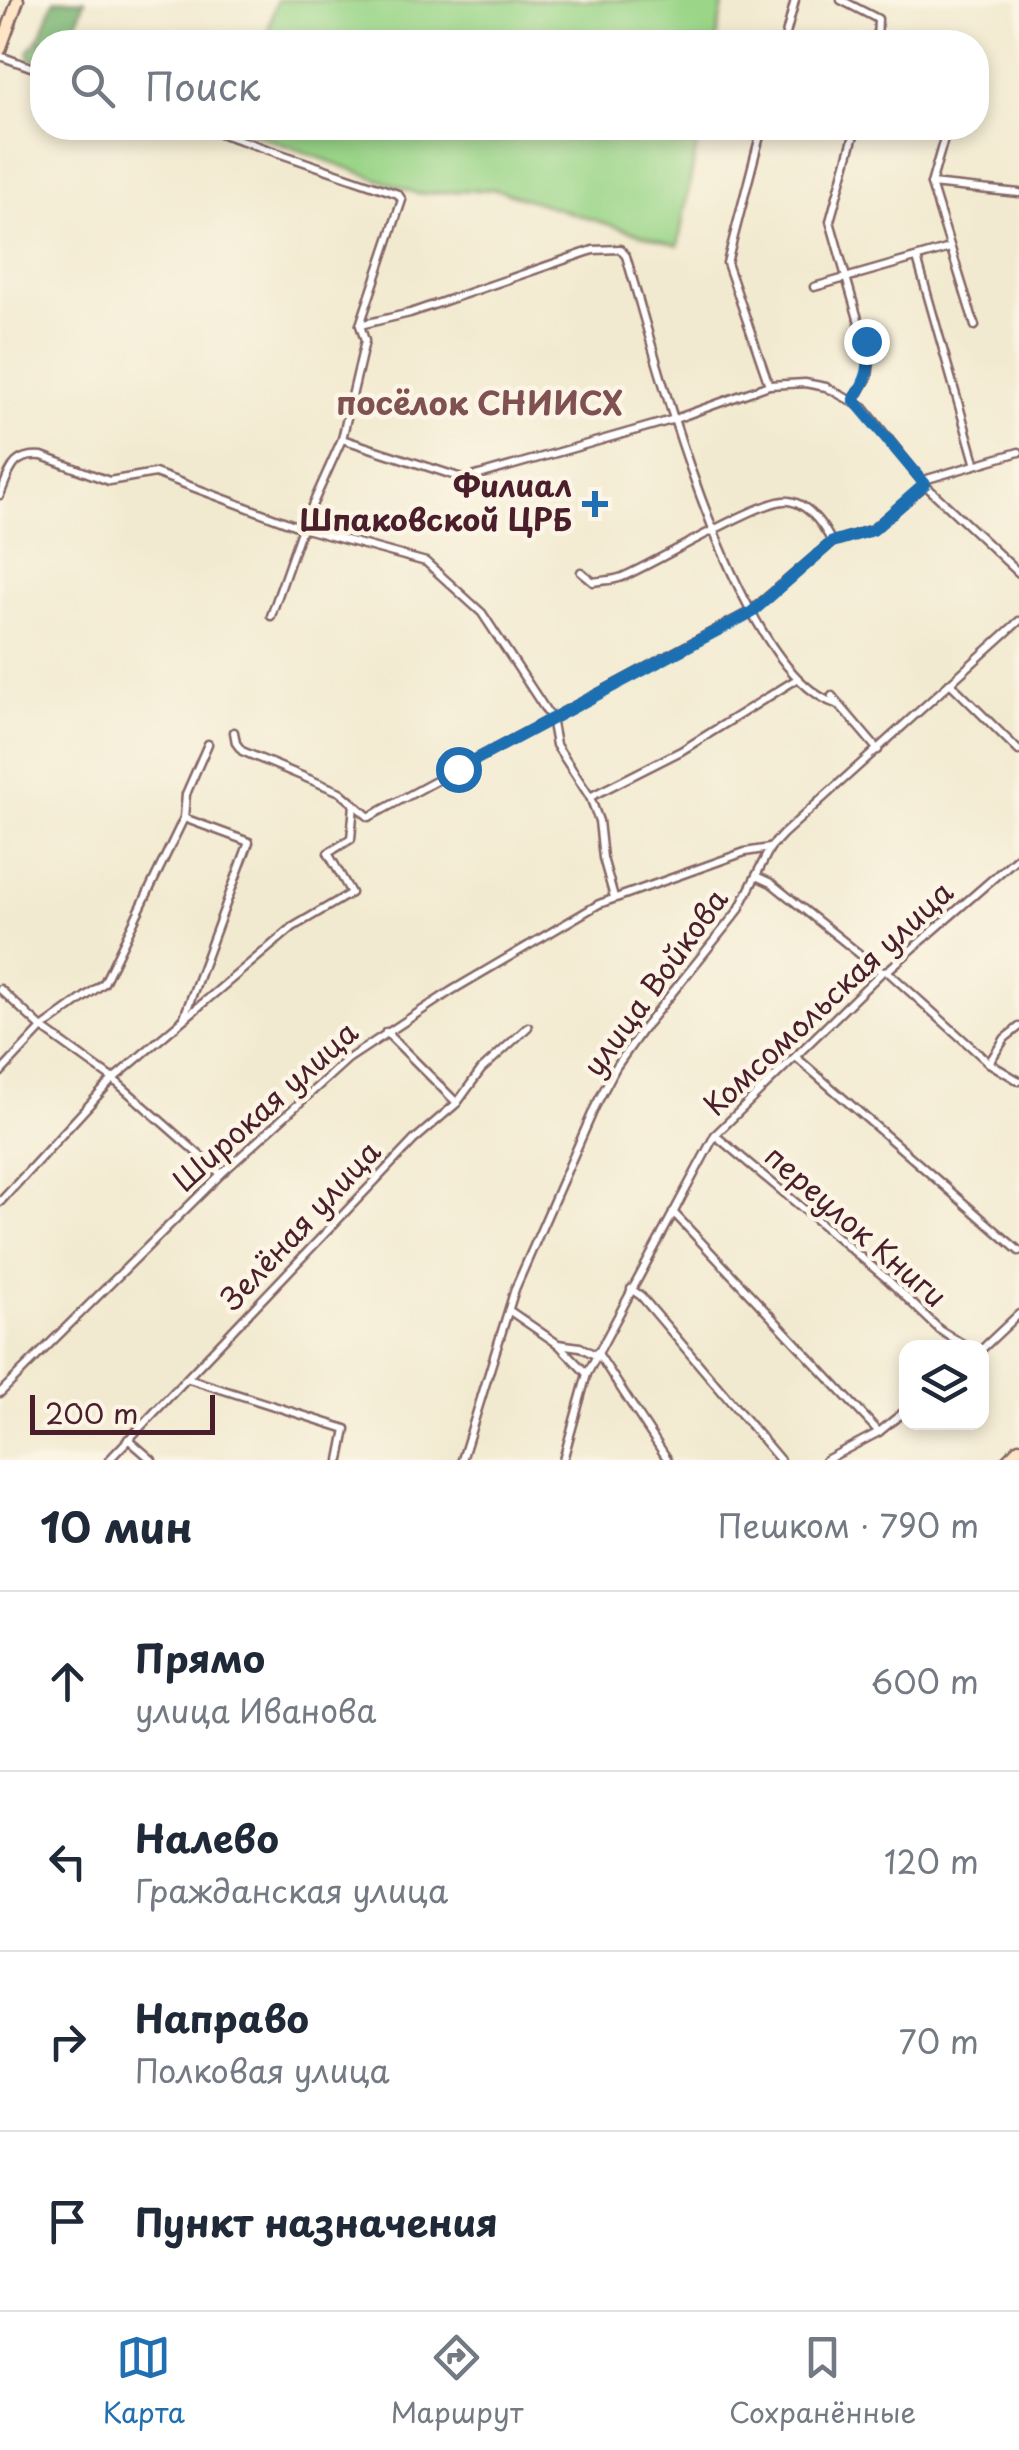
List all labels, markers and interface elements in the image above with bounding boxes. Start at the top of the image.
search box [30,30,989,140]
text: Поиск [145,57,260,114]
icon: search [65,58,120,113]
route end [844,319,890,365]
district label: посёлок СНИИСХ [336,378,623,426]
place label: Филиал Шпаковской ЦРБ [299,462,572,541]
marker: Филиал Шпаковской ЦРБ [582,491,608,517]
route start [436,747,482,793]
street label: Комсомольская улица [692,869,962,1125]
street label: улица Войкова [570,878,738,1085]
street label: Широкая улица [162,1009,367,1201]
street label: Зелёная улица [208,1129,390,1319]
street label: переулок Книги [756,1133,958,1317]
map controls [899,1340,989,1430]
button: layers [899,1340,989,1430]
scale bar [30,1390,215,1434]
text: 200 m [45,1391,138,1434]
text: 10 мин [40,1494,193,1557]
text: Пешком · 790 m [718,1501,979,1549]
text: Прямо [135,1629,265,1686]
icon: ahead [40,1654,95,1709]
text: 600 m [871,1657,979,1705]
text: улица Иванова [135,1686,376,1734]
text: Налево [135,1809,279,1866]
icon: left [40,1834,95,1889]
text: 120 m [884,1837,979,1885]
text: Гражданская улица [135,1866,448,1914]
text: Направо [135,1989,309,2046]
icon: right [40,2014,95,2069]
text: 70 m [899,2017,979,2065]
text: Полковая улица [135,2046,390,2094]
text: Пункт назначения [135,2193,498,2250]
icon: arrive [40,2194,95,2249]
tab: Карта [103,2330,185,2433]
tab: Маршрут [391,2330,523,2433]
tab: Сохранённые [729,2330,916,2433]

